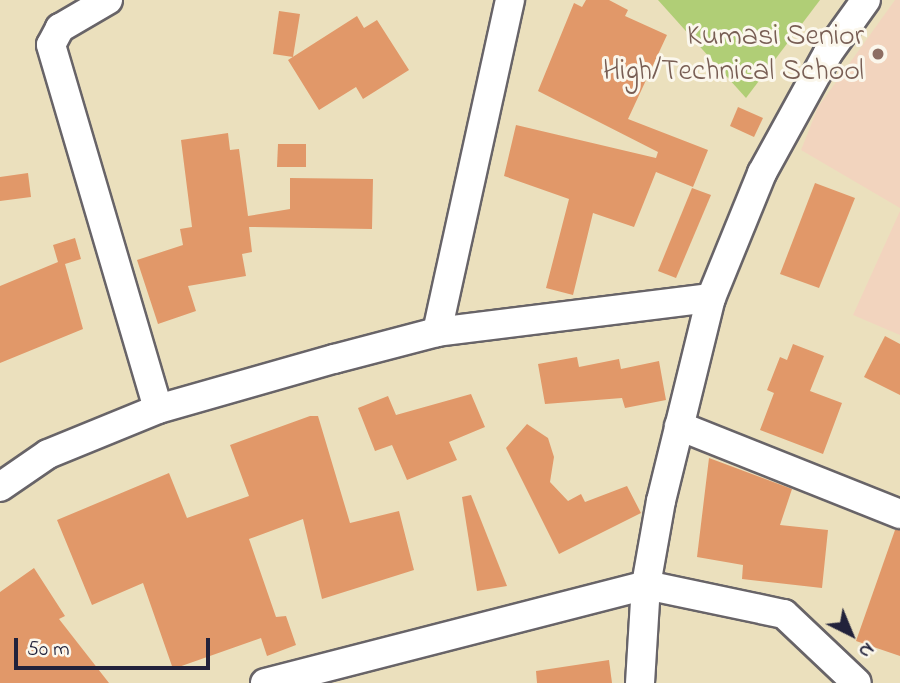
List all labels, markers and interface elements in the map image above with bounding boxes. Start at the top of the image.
place label: Kumasi Senior High/Technical School [603,19,864,90]
marker: Kumasi Senior High/Technical School [870,46,886,62]
north arrow [816,599,886,669]
scale bar [18,624,214,668]
text: 50 m [27,635,70,665]
text: N [852,635,880,664]

